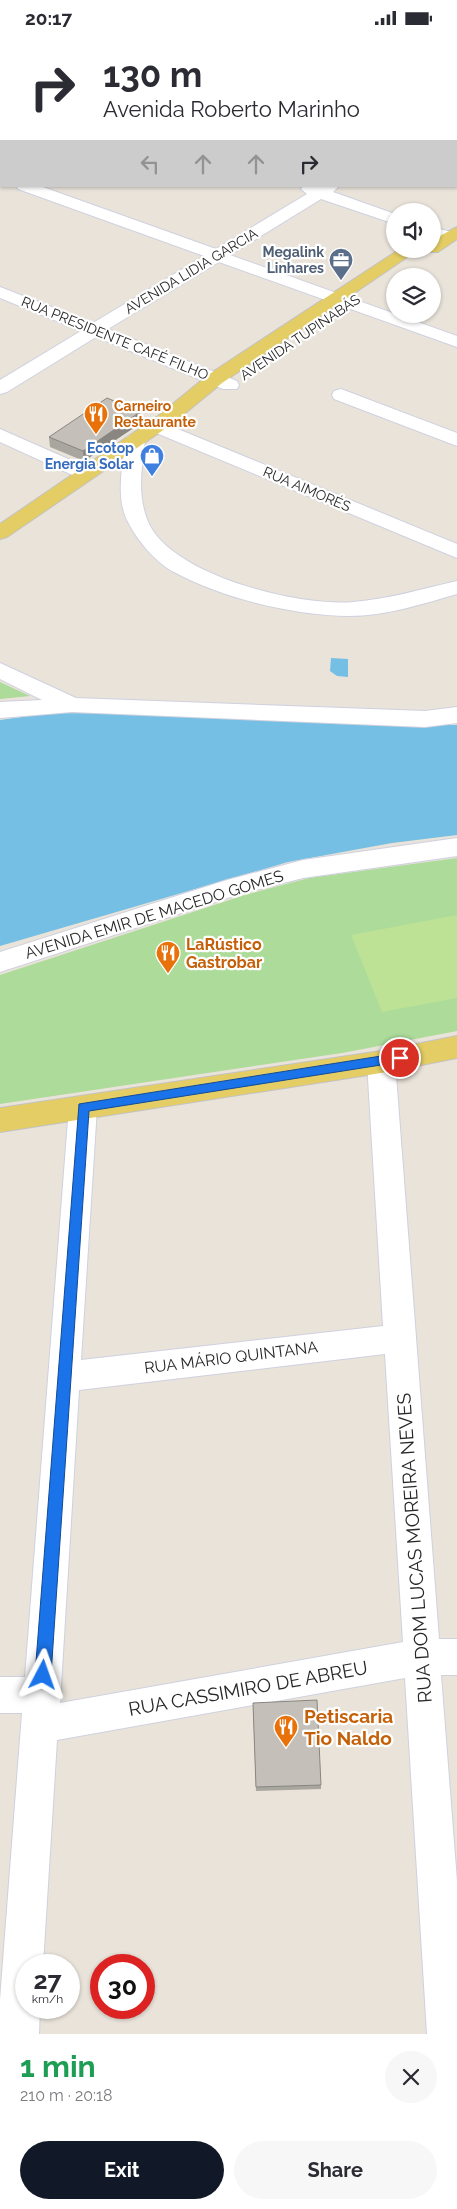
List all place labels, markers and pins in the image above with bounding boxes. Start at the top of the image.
place label: Megalink Linhares [262,244,324,276]
office icon: Megalink Linhares [328,247,354,281]
place label: Carneiro Restaurante [114,398,197,430]
restaurant icon: Carneiro Restaurante [83,401,109,435]
place label: Ecotop Energia Solar [45,440,135,472]
shop icon: Ecotop Energia Solar [139,443,165,477]
place label: LaRústico Gastrobar [186,935,262,972]
restaurant icon: LaRústico Gastrobar [155,940,181,974]
pin [379,1037,421,1079]
place label: Petiscaria Tio Naldo [304,1705,393,1749]
restaurant icon: Petiscaria Tio Naldo [273,1714,299,1748]

